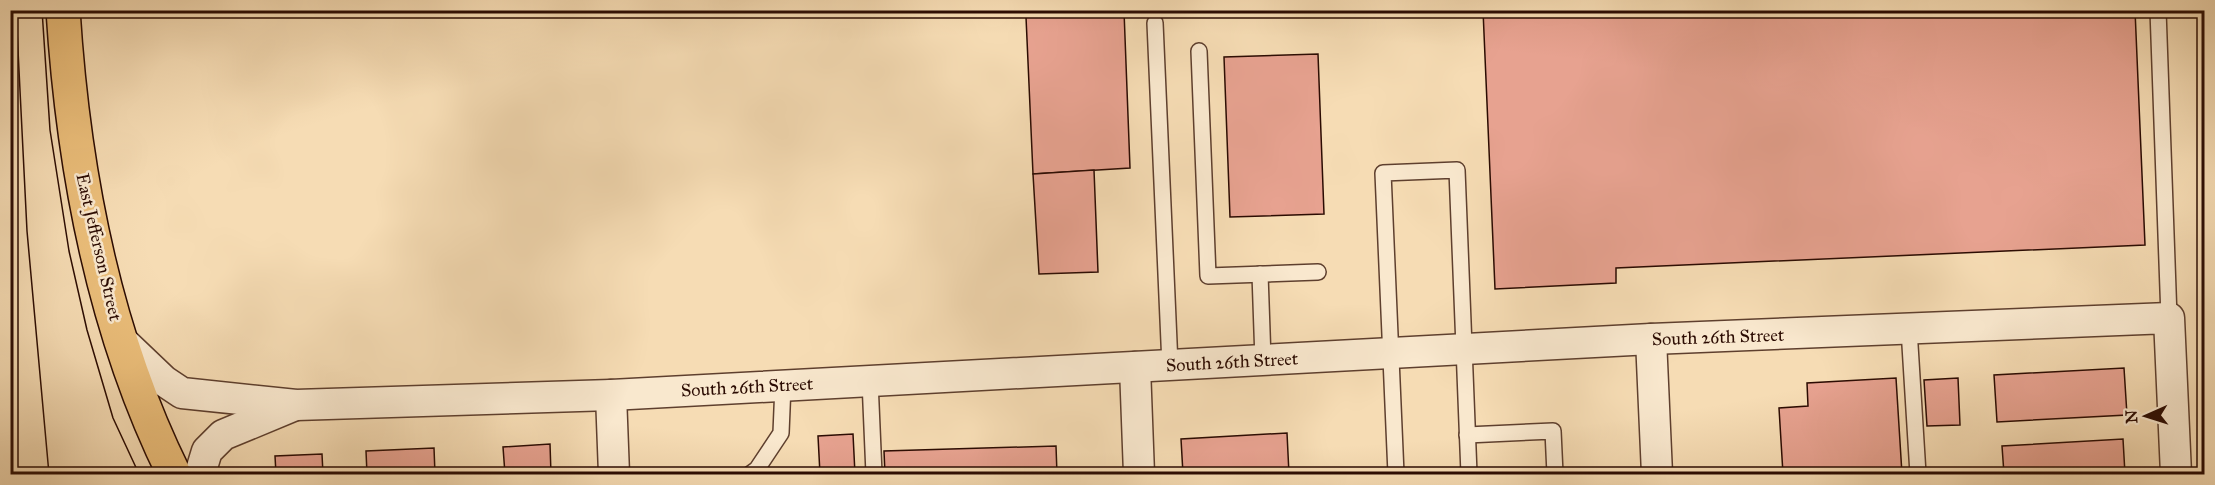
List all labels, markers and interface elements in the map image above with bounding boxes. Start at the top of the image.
street label: East Jefferson Street [70,171,127,324]
street label: South 26th Street [1651,324,1785,350]
street label: South 26th Street [1165,348,1299,376]
street label: South 26th Street [680,373,814,401]
north arrow [2116,386,2176,446]
text: N [2122,409,2141,424]

